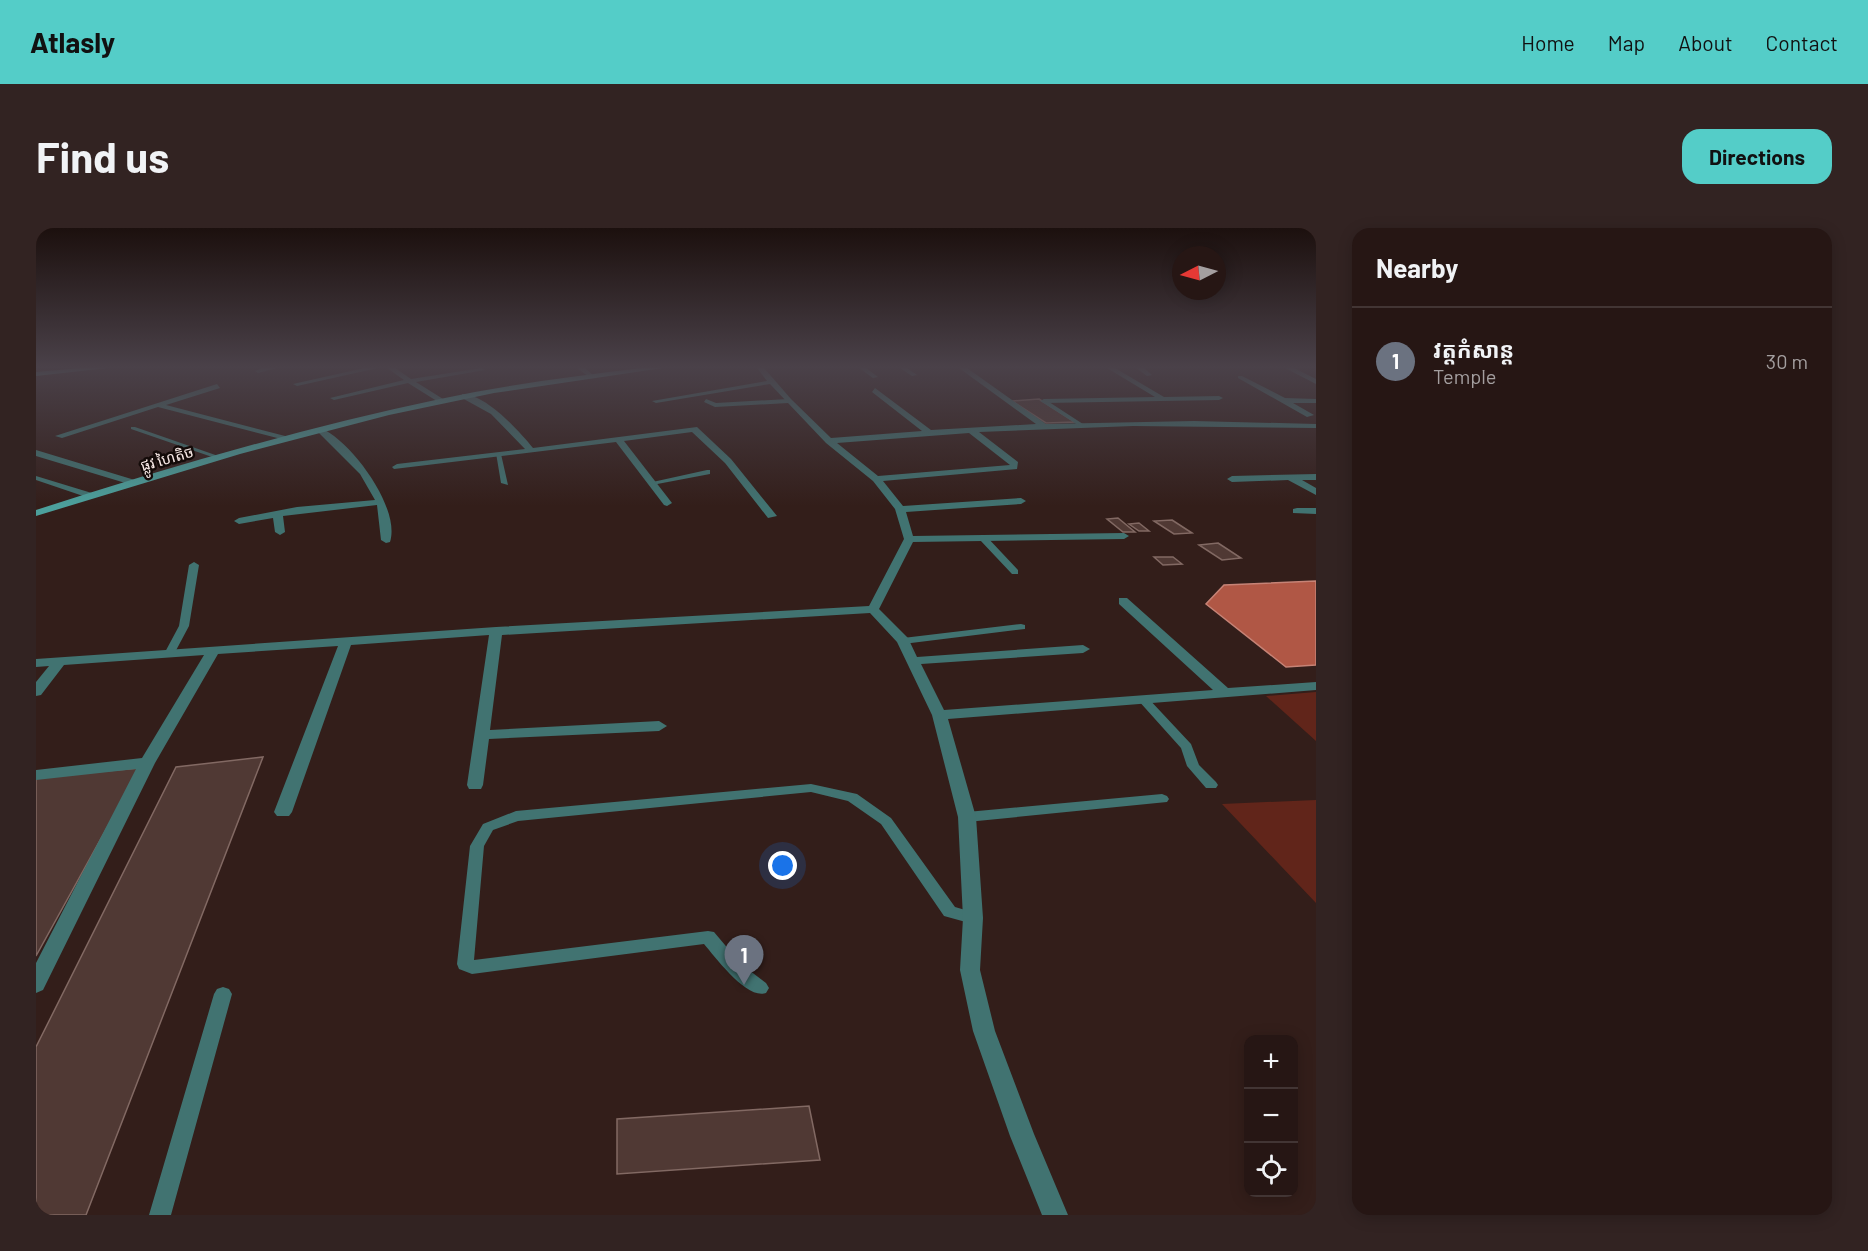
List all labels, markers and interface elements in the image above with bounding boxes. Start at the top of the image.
text: Atlasly [30,25,115,59]
text: Home [1521,30,1575,55]
text: Map [1608,30,1645,55]
text: About [1678,30,1733,55]
text: Contact [1766,30,1838,55]
button: Directions [1682,129,1832,184]
text: Find us [36,131,169,181]
north arrow [1172,246,1226,300]
text: Nearby [1376,252,1458,283]
text: វត្តកំសាន្ត [1433,336,1514,362]
text: 1 [1392,349,1399,373]
text: 30 m [1766,349,1808,373]
text: Temple [1433,364,1496,388]
street label: ផ្លូវ ហៃតិច [138,442,197,479]
your location [768,851,797,880]
pin: 1 [724,936,764,985]
map controls [1244,1035,1298,1197]
button: + [1244,1035,1298,1089]
button: − [1244,1089,1298,1143]
button: locate [1244,1143,1298,1197]

